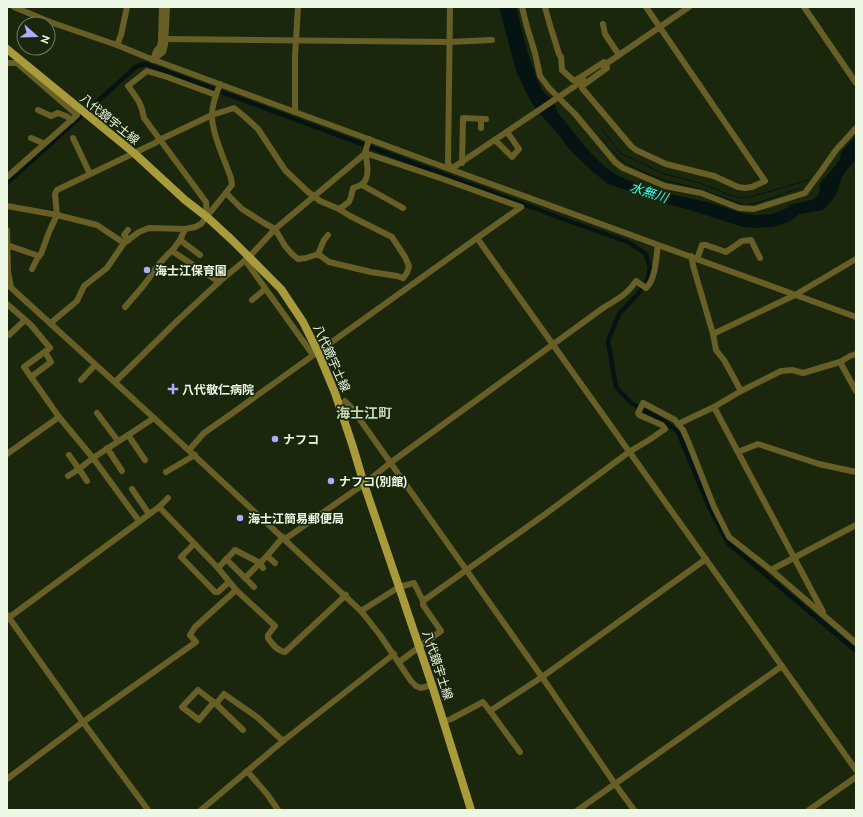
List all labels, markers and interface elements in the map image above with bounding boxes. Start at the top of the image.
north arrow [16,16,56,56]
text: N [38,34,52,45]
street label: 八代鏡宇土線 [78,91,142,147]
water label: 水無川 [628,179,672,205]
place label: 海士江保育園 [155,264,227,277]
marker: 海士江保育園 [142,265,152,275]
street label: 八代鏡宇土線 [311,322,353,394]
marker: 八代敬仁病院 [167,383,179,395]
place label: 八代敬仁病院 [182,383,254,396]
district label: 海士江町 [336,405,392,421]
place label: ナフコ [283,433,319,446]
marker: ナフコ [270,434,280,444]
place label: ナフコ(別館) [339,475,407,489]
marker: ナフコ(別館) [326,476,336,486]
place label: 海士江簡易郵便局 [248,512,344,525]
marker: 海士江簡易郵便局 [235,513,245,523]
street label: 八代鏡宇土線 [421,629,455,701]

